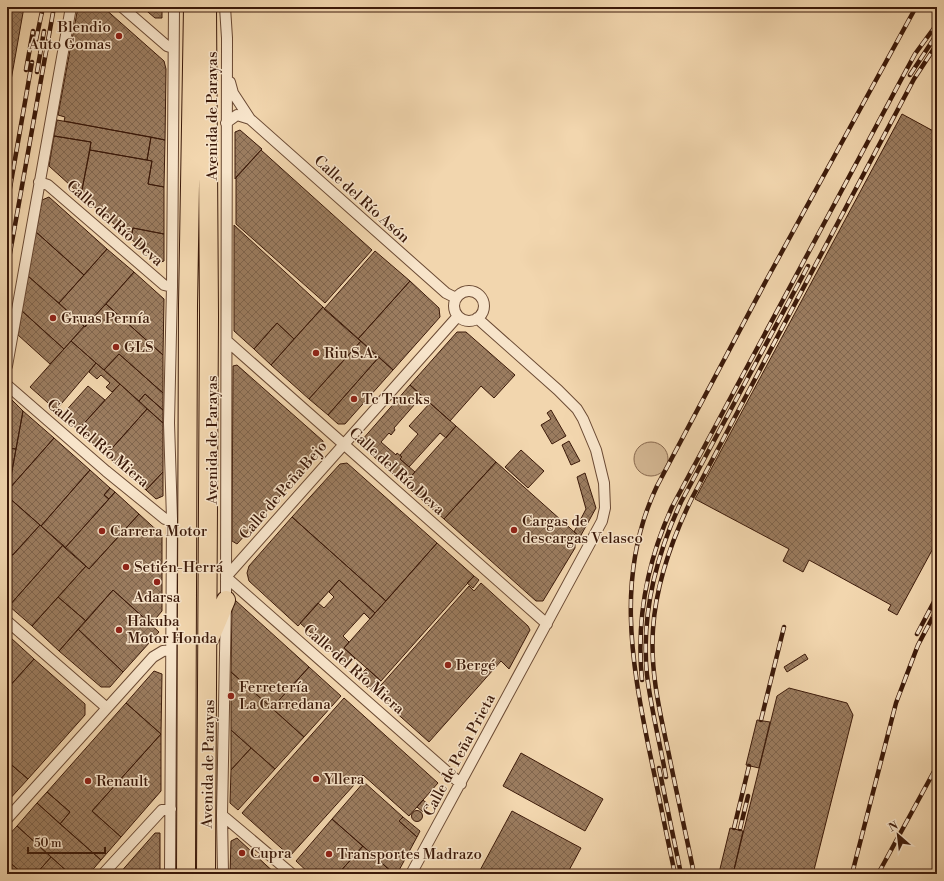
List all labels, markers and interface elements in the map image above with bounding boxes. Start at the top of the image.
place label: Blendio Auto Gomas [28,18,111,54]
marker: Blendio Auto Gomas [114,31,124,41]
street label: Avenida de Parayas [203,51,222,182]
street label: Calle del Río Asón [310,151,413,247]
street label: Calle del Río Deva [62,176,167,271]
place label: Gruas Pernía [61,309,150,328]
marker: Gruas Pernía [48,313,58,323]
place label: GLS [124,338,154,357]
marker: GLS [111,342,121,352]
place label: Riu S.A. [324,344,377,363]
marker: Riu S.A. [311,348,321,358]
street label: Avenida de Parayas [203,375,222,506]
place label: Tc Trucks [362,390,430,409]
marker: Tc Trucks [349,394,359,404]
street label: Calle del Río Miera [43,395,153,492]
street label: Calle del Río Deva [345,423,449,520]
street label: Calle de Peña Bejo [235,437,331,544]
place label: Cargas de descargas Velasco [522,512,643,548]
place label: Carrera Motor [110,522,208,541]
marker: Cargas de descargas Velasco [509,525,519,535]
marker: Carrera Motor [97,526,107,536]
place label: Setién-Herrá [134,558,224,577]
marker: Setién-Herrá [121,562,131,572]
marker: Adarsa [152,577,162,587]
place label: Adarsa [133,588,181,607]
place label: Hakuba Motor Honda [127,612,218,648]
street label: Calle del Río Miera [299,620,408,719]
marker: Hakuba Motor Honda [114,625,124,635]
place label: Bergé [455,656,496,675]
marker: Bergé [443,660,453,670]
place label: Ferretería La Carredana [239,678,331,714]
street label: Calle de Peña Prieta [419,690,500,820]
marker: Ferretería La Carredana [226,691,236,701]
street label: Avenida de Parayas [198,699,219,830]
place label: Yllera [323,770,365,789]
place label: Renault [96,772,149,791]
marker: Yllera [311,774,321,784]
marker: Renault [83,776,93,786]
north arrow [878,815,918,855]
text: N [887,819,901,835]
scale bar [28,829,105,855]
text: 50 m [34,836,62,851]
place label: Cupra [250,844,292,863]
place label: Transportes Madrazo [337,845,482,864]
marker: Cupra [237,848,247,858]
marker: Transportes Madrazo [324,849,334,859]

